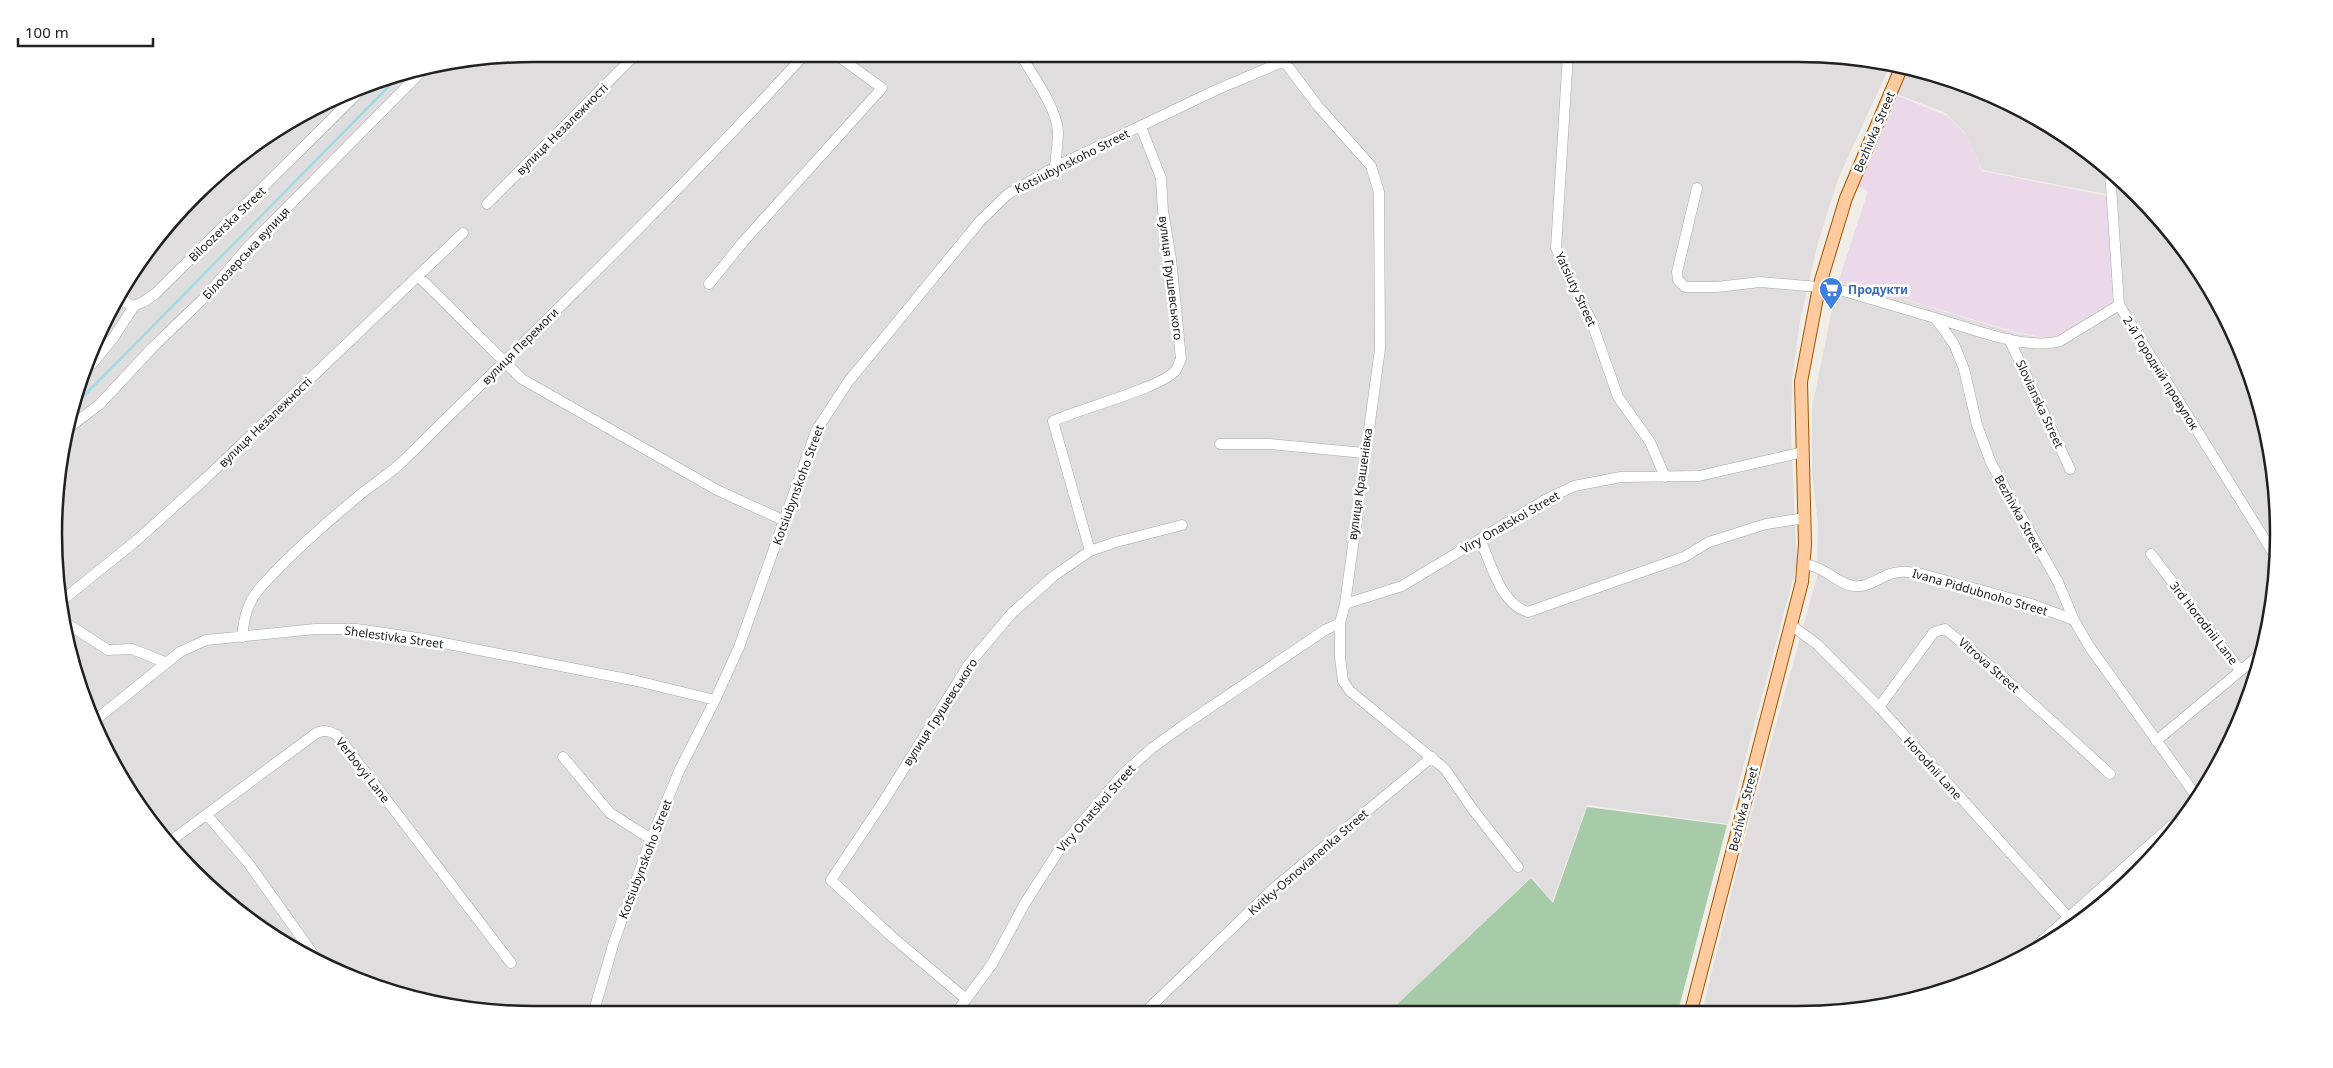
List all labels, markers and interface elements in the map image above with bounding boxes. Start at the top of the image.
scale bar [18,15,152,47]
text: 100 m [25,22,69,42]
street label: вулиця Незалежності [512,79,612,179]
street label: Bezhivka Street [1849,88,1899,175]
street label: Kotsiubynskoho Street [1012,124,1133,197]
street label: Biloozerska Street [185,182,270,265]
street label: Білоозерська вулиця [199,203,293,303]
street label: вулиця Грушевського [1155,215,1187,341]
street label: Yatsiuty Street [1551,249,1601,330]
supermarket icon: Продукти [1818,276,1844,310]
place label: Продукти [1848,281,1908,298]
street label: вулиця Перемоги [478,304,562,388]
street label: 2-й Городній провулок [2119,313,2203,434]
street label: Slovianska Street [2012,357,2068,451]
street label: вулиця Незалежності [215,373,315,471]
street label: Kotsiubynskoho Street [768,422,828,547]
street label: вулиця Крашенівка [1344,427,1376,541]
street label: Bezhivka Street [1991,472,2048,557]
street label: Viry Onatskoi Street [1457,486,1563,557]
street label: Ivana Piddubnoho Street [1910,565,2050,620]
street label: 3rd Horodnii Lane [2166,578,2242,668]
street label: Shelestivka Street [343,622,445,652]
street label: Vitrova Street [1955,634,2024,697]
street label: вулиця Грушевського [899,655,981,769]
street label: Horodnii Lane [1900,733,1966,803]
street label: Verbovyi Lane [332,734,394,806]
street label: Viry Onatskoi Street [1053,760,1139,856]
street label: Bezhivka Street [1724,764,1762,853]
street label: Kotsiubynskoho Street [614,796,676,921]
street label: Kvitky-Osnovianenka Street [1244,805,1372,919]

